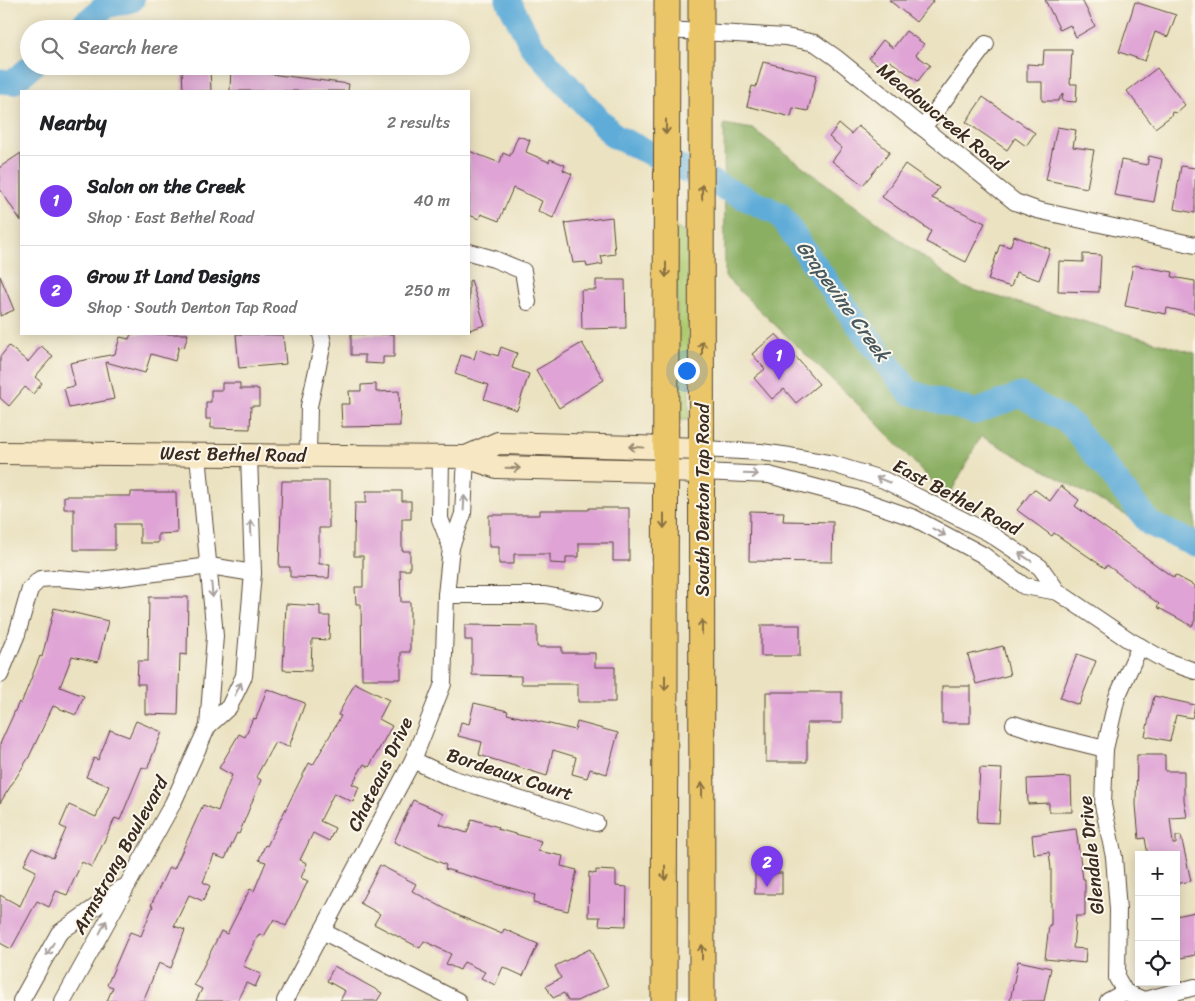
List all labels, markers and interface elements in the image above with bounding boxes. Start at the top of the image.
search box [20,20,470,75]
text: Search here [78,31,178,64]
icon: search [38,34,66,62]
street label: Meadowcreek Road [870,54,1016,181]
text: Nearby [40,104,106,142]
text: 2 results [387,108,450,137]
one-way arrow [661,118,671,134]
text: Salon on the Creek [87,170,245,203]
one-way arrow [697,184,706,200]
text: 1 [53,186,59,215]
text: 40 m [413,186,450,215]
text: Shop · East Bethel Road [87,203,254,232]
water label: Grapevine Creek [787,233,900,371]
text: Grow It Land Designs [87,260,260,293]
one-way arrow [661,262,671,278]
text: 2 [51,276,61,305]
text: 250 m [404,276,450,305]
text: Shop · South Denton Tap Road [87,293,297,322]
pin: 1 [763,339,795,380]
one-way arrow [697,340,707,356]
your location [674,358,700,384]
street label: South Denton Tap Road [686,402,719,596]
street label: West Bethel Road [160,436,308,472]
one-way arrow [628,442,644,451]
street label: East Bethel Road [887,449,1029,546]
one-way arrow [504,463,521,473]
one-way arrow [742,470,758,479]
one-way arrow [875,475,891,484]
one-way arrow [459,496,468,512]
one-way arrow [659,512,669,529]
one-way arrow [247,520,256,536]
one-way arrow [932,527,947,537]
one-way arrow [1019,552,1033,562]
one-way arrow [207,582,216,598]
one-way arrow [697,620,707,636]
one-way arrow [660,675,670,691]
one-way arrow [233,681,243,696]
street label: Chateaus Drive [338,711,422,837]
street label: Bordeaux Court [442,738,578,810]
street label: Armstrong Boulevard [62,769,178,941]
one-way arrow [697,782,707,798]
street label: Glendale Drive [1068,794,1114,916]
pin: 2 [751,846,783,887]
map controls [1135,851,1180,986]
button: + [1135,851,1180,896]
one-way arrow [660,864,670,880]
button: − [1135,896,1180,941]
one-way arrow [98,920,108,935]
button: locate [1135,941,1180,986]
one-way arrow [44,942,54,956]
one-way arrow [697,945,707,961]

